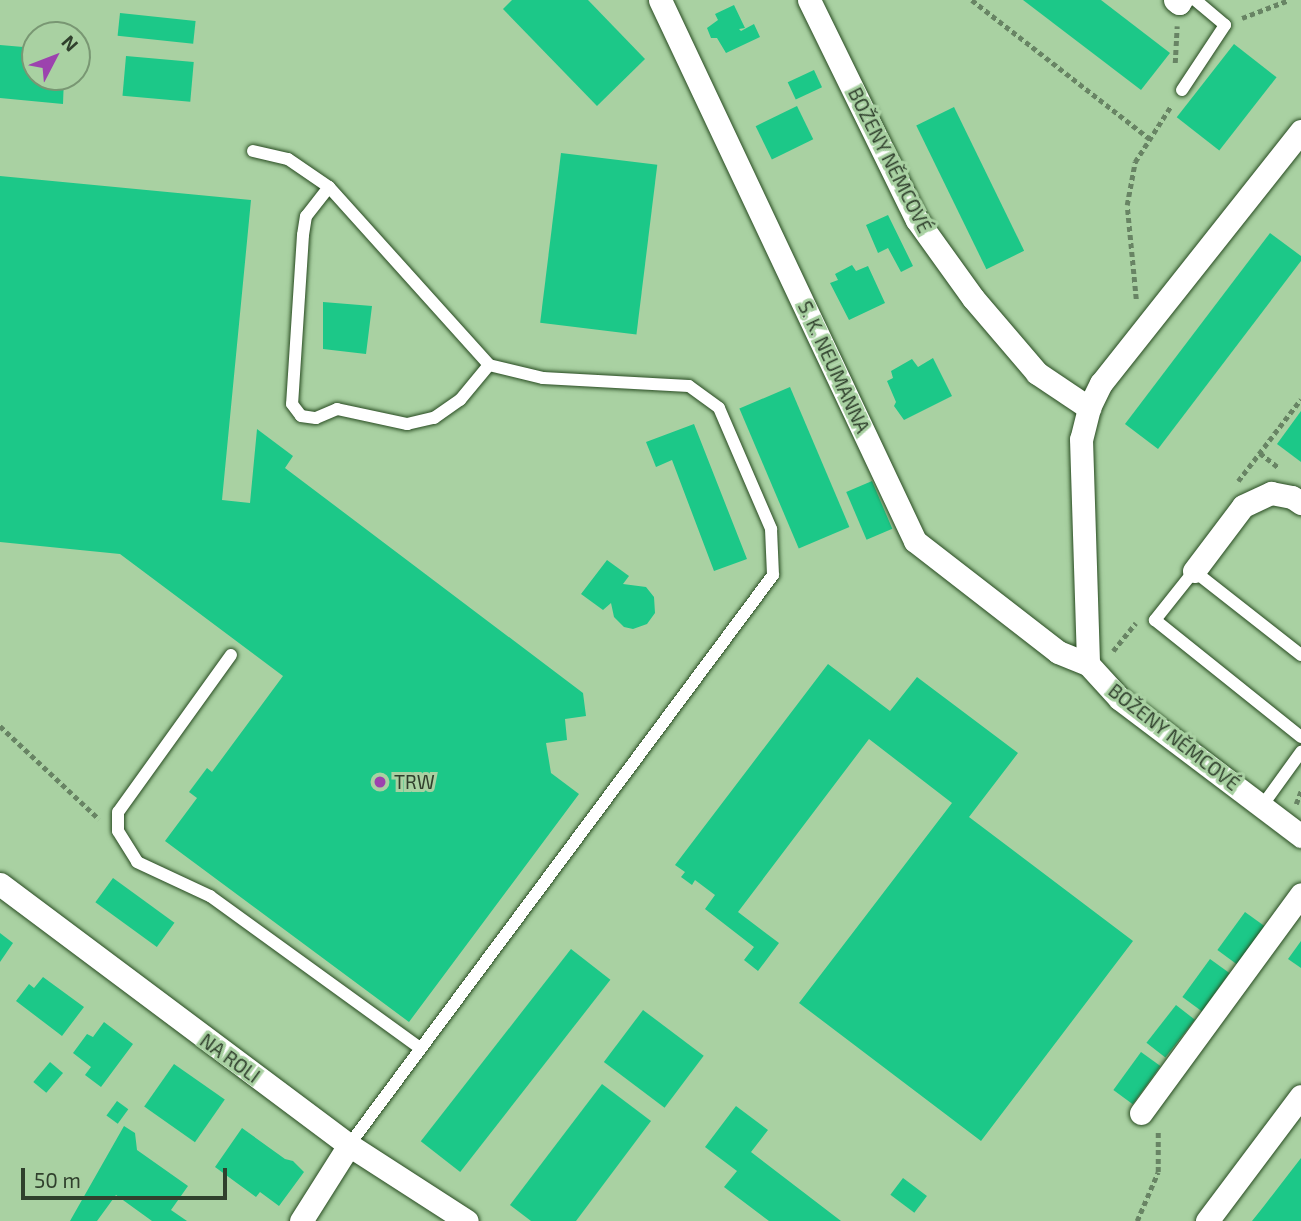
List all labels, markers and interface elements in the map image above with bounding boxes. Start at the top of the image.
north arrow [21,21,91,91]
text: N [57,30,84,56]
street label: BOŽENY NĚMCOVÉ [843,83,937,237]
street label: S. K. NEUMANNA [793,297,875,437]
street label: BOŽENY NĚMCOVÉ [1104,679,1244,795]
place label: TRW [394,771,435,793]
marker: TRW [372,774,388,790]
street label: NA ROLI [196,1029,264,1087]
scale bar [24,1154,231,1198]
text: 50 m [34,1167,81,1192]

